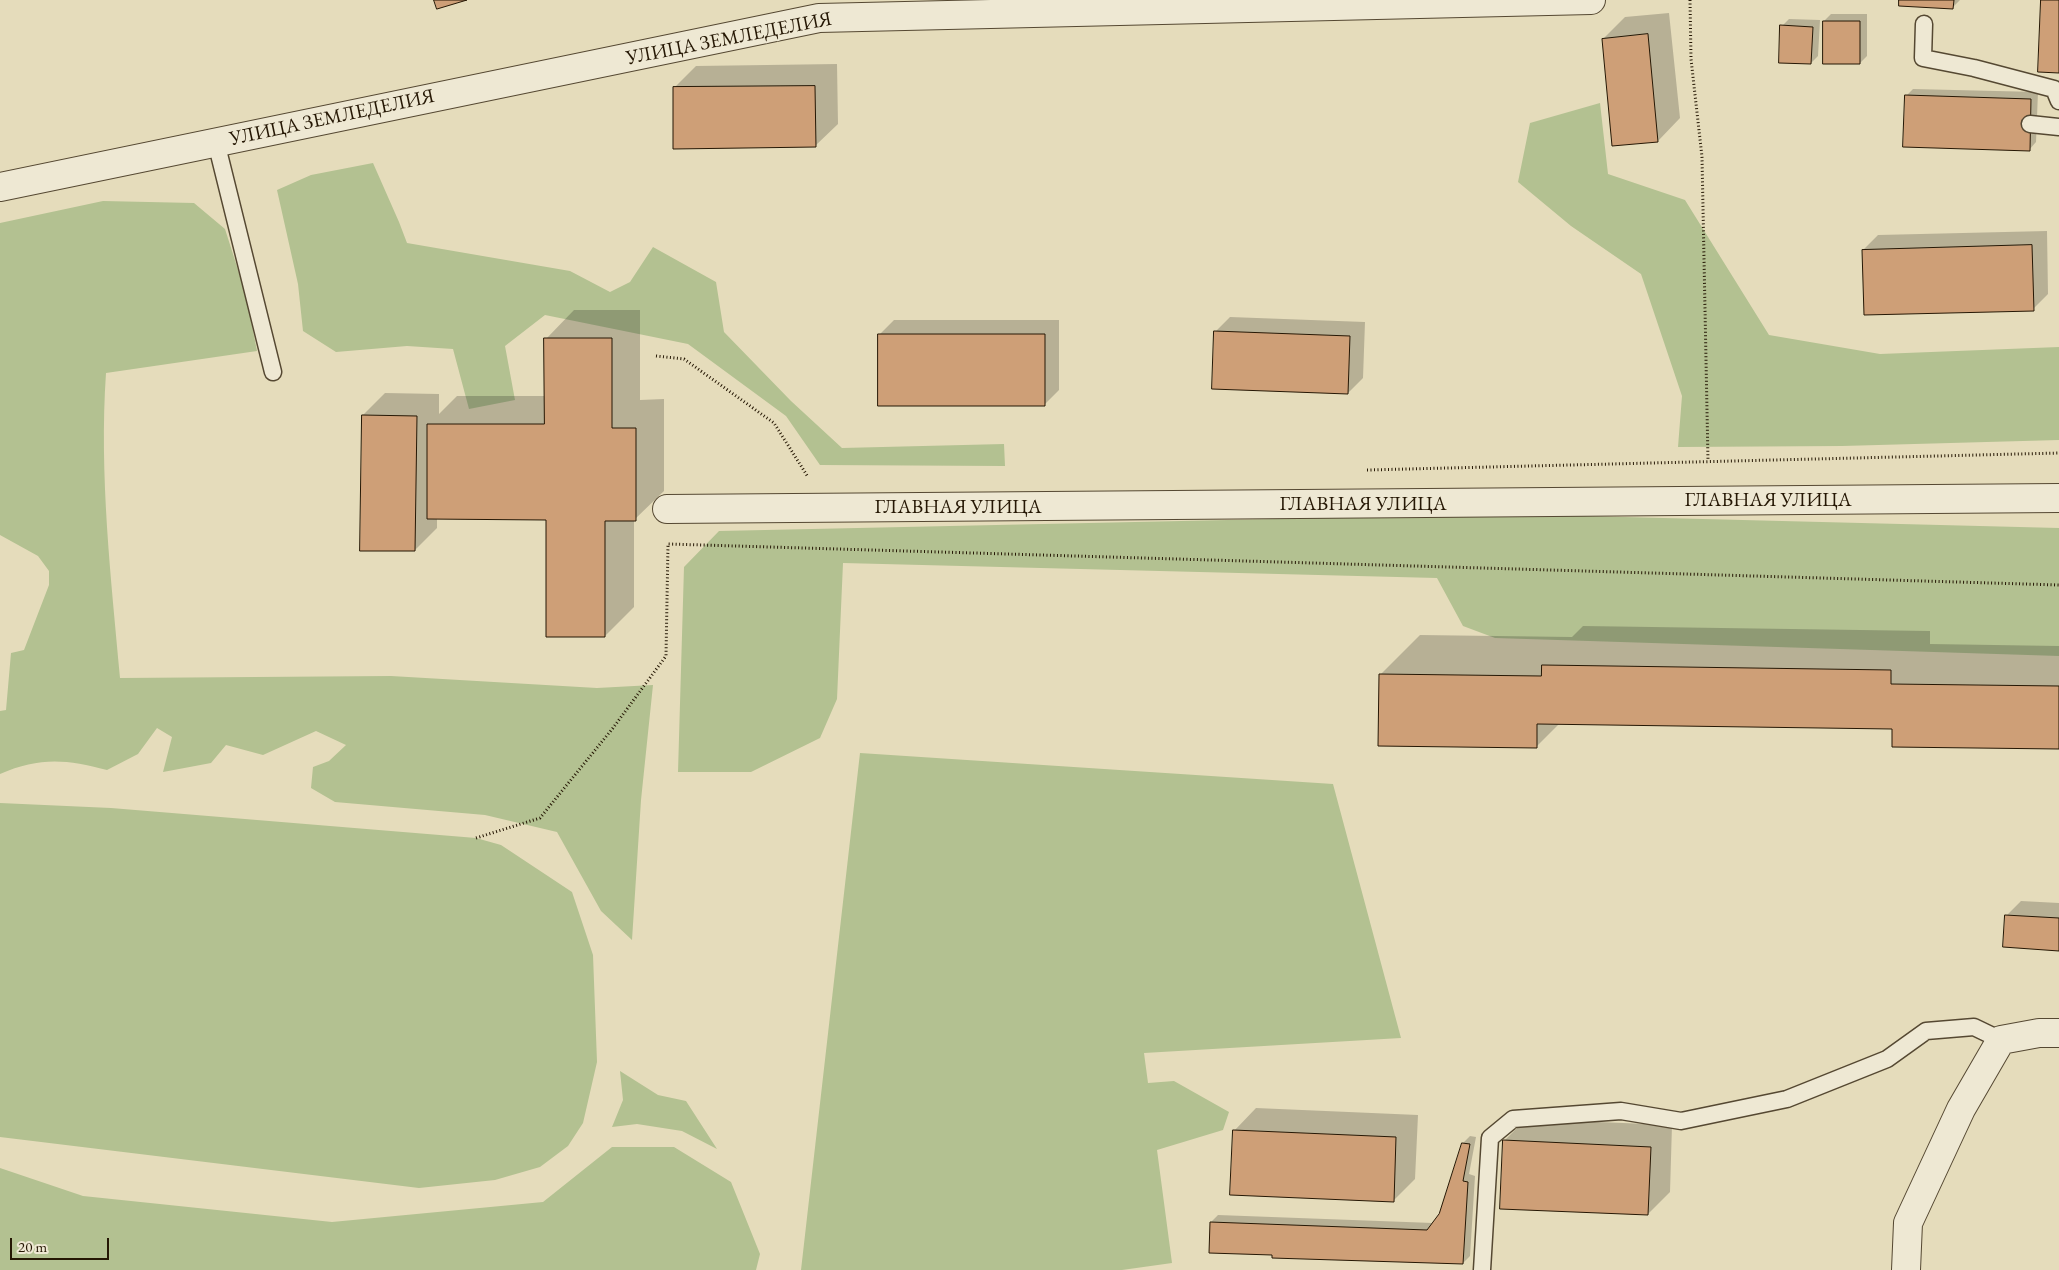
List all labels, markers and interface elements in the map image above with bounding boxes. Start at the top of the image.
street label: УЛИЦА ЗЕМЛЕДЕЛИЯ [624,7,834,71]
street label: УЛИЦА ЗЕМЛЕДЕЛИЯ [227,85,437,151]
street label: ГЛАВНАЯ УЛИЦА [1684,489,1852,513]
street label: ГЛАВНАЯ УЛИЦА [1279,493,1447,517]
street label: ГЛАВНАЯ УЛИЦА [874,496,1042,520]
scale bar [12,1228,111,1260]
text: 20 m [18,1237,47,1256]

